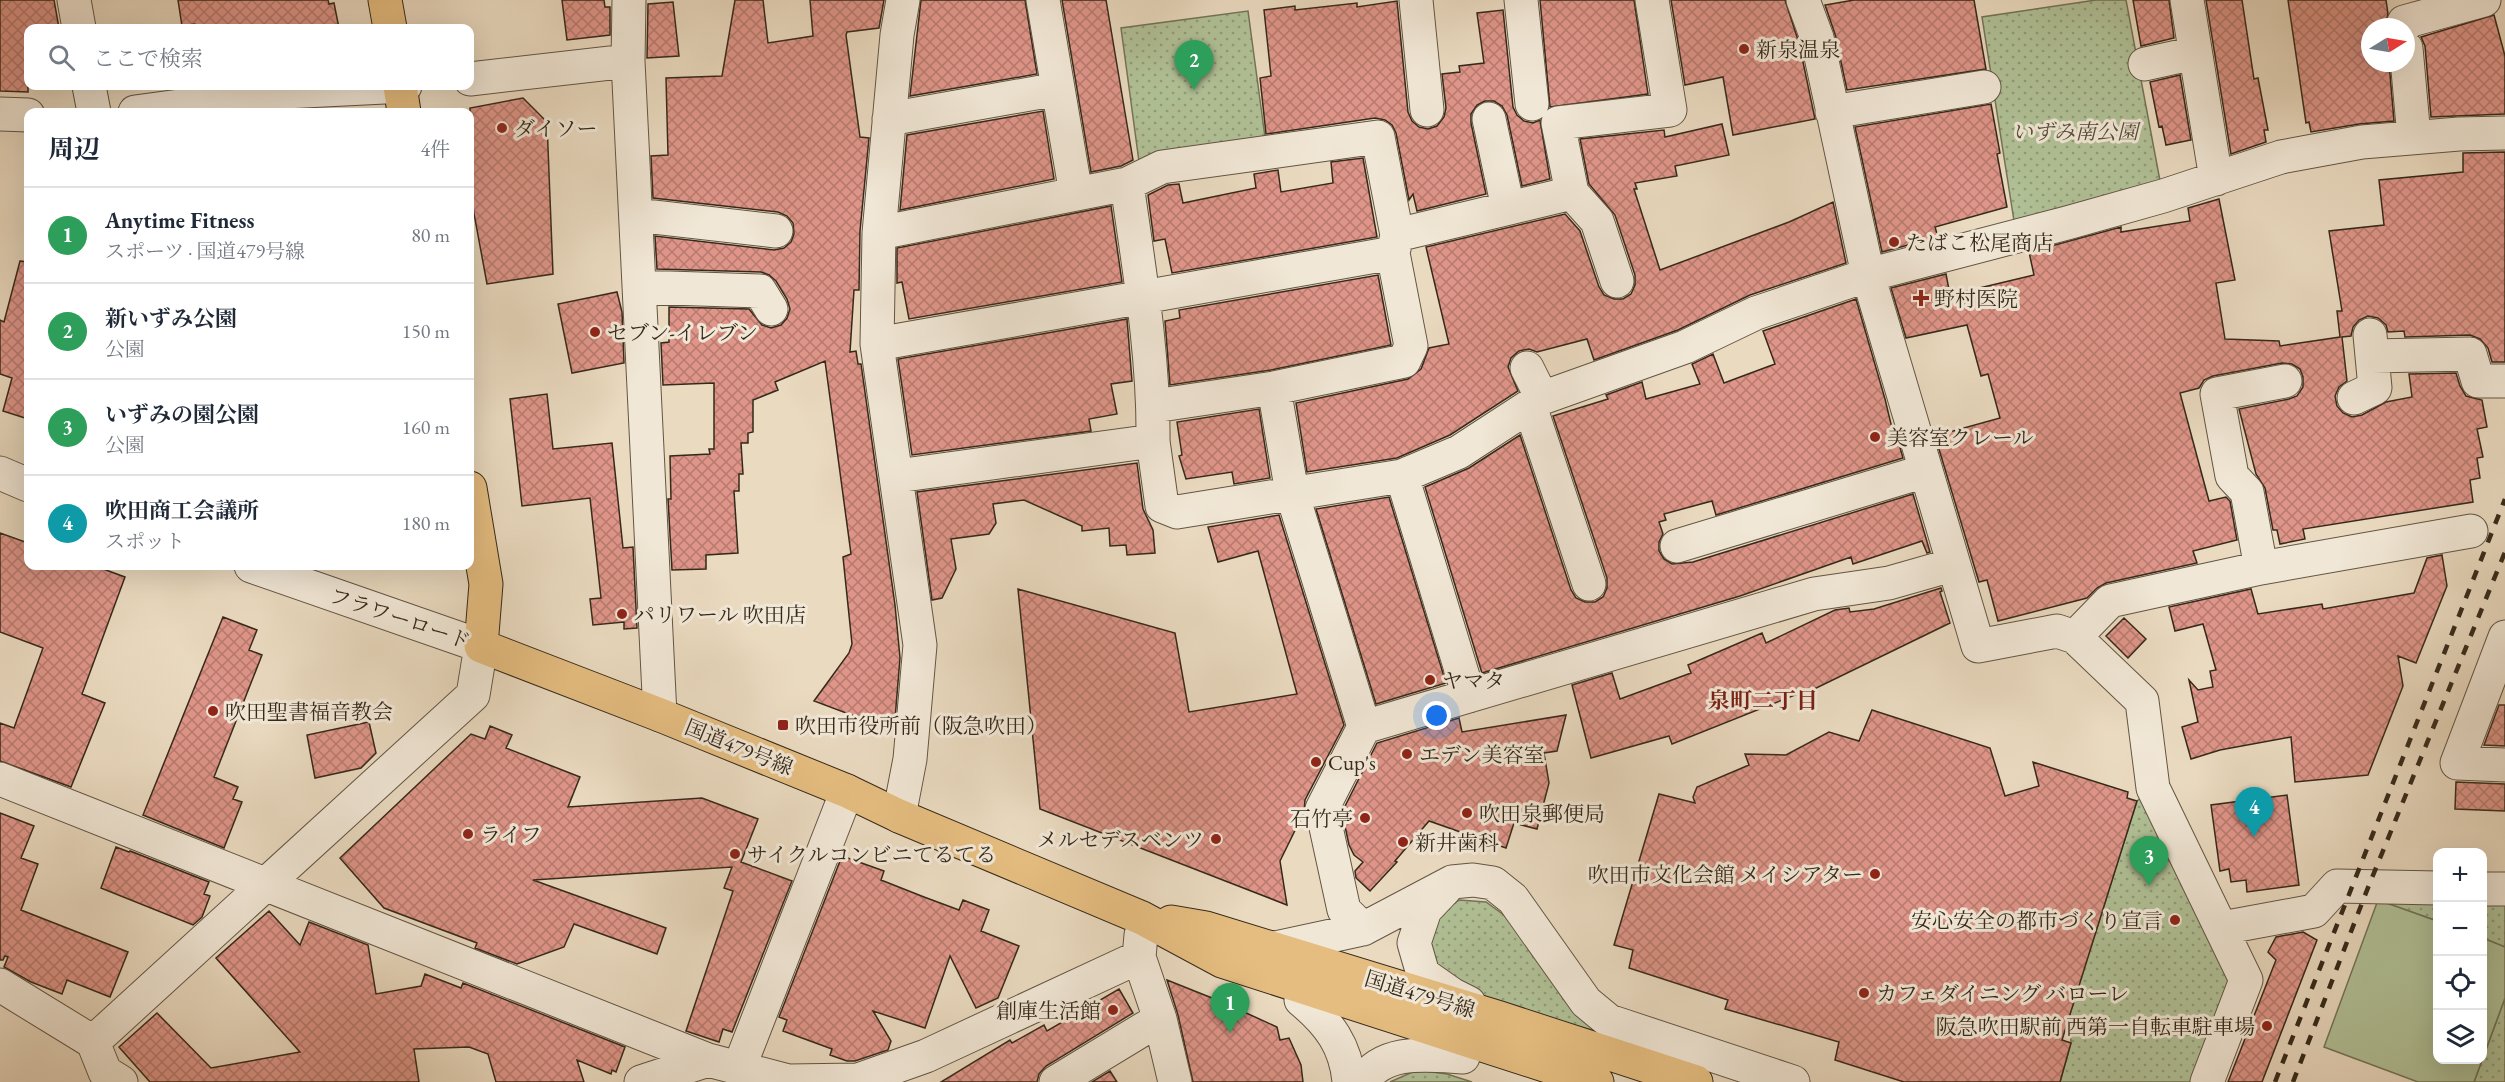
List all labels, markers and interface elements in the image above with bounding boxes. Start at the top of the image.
north arrow [2361,18,2415,72]
search box [24,24,474,90]
place label: 新泉温泉 [1756,36,1840,63]
pin: 2 [1174,40,1214,90]
icon: search [45,41,78,74]
marker: 新泉温泉 [1737,42,1751,56]
text: ここで検索 [93,44,203,73]
place label: ダイソー [514,115,598,142]
park label: いずみ南公園 [2012,118,2141,145]
marker: ダイソー [495,121,509,135]
text: 周辺 [48,132,100,166]
text: 4件 [420,136,450,162]
text: Anytime Fitness [105,206,254,235]
text: 1 [62,222,73,248]
text: 80 m [411,222,450,248]
place label: たばこ松尾商店 [1906,229,2053,256]
marker: たばこ松尾商店 [1887,235,1901,249]
text: スポーツ · 国道479号線 [105,238,305,264]
place label: 野村医院 [1934,285,2018,312]
marker: 野村医院 [1912,289,1930,307]
text: 新いずみ公園 [105,304,237,333]
text: 2 [62,318,73,344]
text: 150 m [402,318,450,344]
place label: セブン-イレブン [607,319,758,346]
marker: セブン-イレブン [588,325,602,339]
text: 公園 [105,336,145,362]
text: いずみの園公園 [105,400,259,429]
text: 3 [62,414,73,440]
text: 160 m [402,414,450,440]
place label: 美容室クレール [1887,424,2034,451]
marker: 美容室クレール [1868,430,1882,444]
text: 公園 [105,432,145,458]
text: 吹田商工会議所 [105,496,259,525]
text: 4 [62,510,73,536]
text: 180 m [402,510,450,536]
text: スポット [105,528,185,554]
street label: フラワーロード [326,581,474,655]
place label: パリワール 吹田店 [634,601,806,628]
marker: パリワール 吹田店 [615,607,629,621]
place label: ヤマタ [1442,667,1505,694]
marker: ヤマタ [1423,673,1437,687]
district label: 泉町二丁目 [1708,686,1818,715]
place label: 吹田聖書福音教会 [225,698,393,725]
your location [1422,701,1451,730]
marker: 吹田聖書福音教会 [206,704,220,718]
place label: 吹田市役所前（阪急吹田） [795,712,1047,739]
street label: 国道479号線 [681,713,797,781]
marker: 吹田市役所前（阪急吹田） [776,718,790,732]
place label: エデン美容室 [1419,741,1545,768]
marker: エデン美容室 [1400,747,1414,761]
place label: Cup's [1328,749,1376,776]
marker: Cup's [1309,755,1323,769]
pin: 4 [2234,788,2274,837]
place label: 吹田泉郵便局 [1479,800,1605,827]
place label: 石竹亭 [1290,805,1353,832]
marker: 吹田泉郵便局 [1460,806,1474,820]
marker: 石竹亭 [1358,811,1372,825]
place label: ライフ [480,821,542,848]
place label: メルセデスベンツ [1037,826,1204,853]
marker: ライフ [461,827,475,841]
place label: 新井歯科 [1415,829,1499,856]
marker: メルセデスベンツ [1209,832,1223,846]
marker: 新井歯科 [1396,835,1410,849]
pin: 3 [2130,836,2168,886]
place label: サイクルコンビニてるてる [747,841,996,868]
marker: サイクルコンビニてるてる [728,847,742,861]
map controls [2433,848,2487,1064]
button: + [2433,848,2487,902]
place label: 吹田市文化会館 メイシアター [1588,861,1863,888]
marker: 吹田市文化会館 メイシアター [1868,867,1882,881]
button: − [2433,902,2487,956]
place label: 安心安全の都市づくり宣言 [1911,907,2163,934]
marker: 安心安全の都市づくり宣言 [2168,913,2182,927]
button: locate [2433,956,2487,1010]
street label: 国道479号線 [1361,964,1479,1024]
place label: カフェダイニング バローレ [1876,980,2129,1007]
pin: 1 [1210,984,1250,1033]
marker: カフェダイニング バローレ [1857,986,1871,1000]
place label: 創庫生活館 [996,997,1101,1024]
marker: 創庫生活館 [1106,1003,1120,1017]
button: layers [2433,1010,2487,1064]
place label: 阪急吹田駅前 西第一自転車駐車場 [1936,1013,2255,1040]
marker: 阪急吹田駅前 西第一自転車駐車場 [2260,1019,2274,1033]

